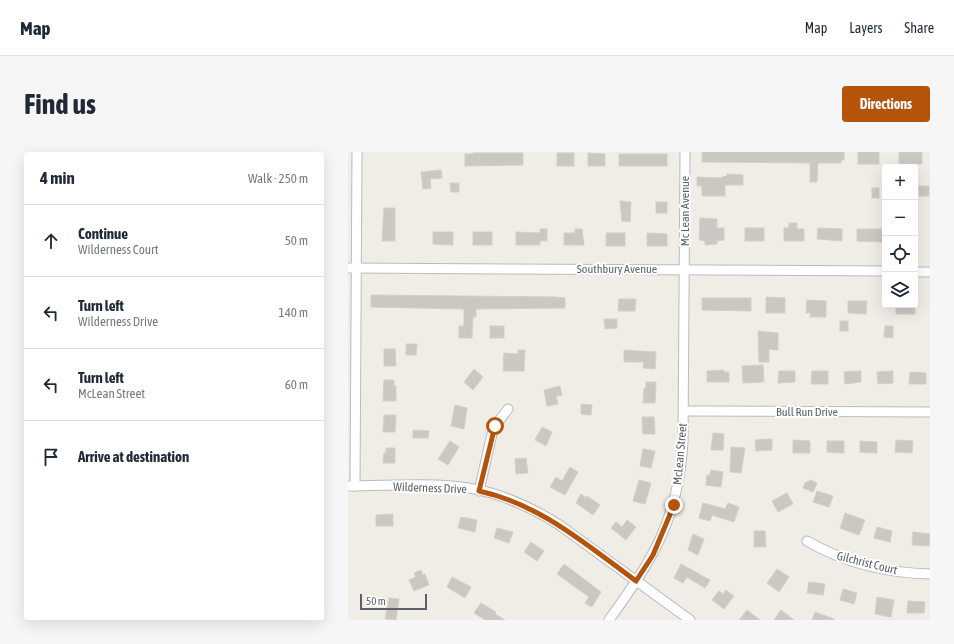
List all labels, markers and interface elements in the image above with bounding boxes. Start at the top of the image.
text: Map [20,17,51,39]
text: Map [805,20,827,36]
text: Layers [849,20,882,36]
text: Share [904,20,934,36]
button: Directions [842,86,930,122]
text: Find us [24,88,96,120]
map controls [882,164,918,308]
button: + [882,164,918,200]
text: 4 min [40,168,75,188]
text: Walk · 250 m [248,171,308,186]
street label: Mc Lean Avenue [678,176,692,246]
button: − [882,200,918,236]
text: Continue [78,225,128,242]
icon: ahead [40,230,62,252]
text: 50 m [285,233,308,248]
button: locate [882,236,918,272]
text: Wilderness Court [78,242,158,257]
street label: Southbury Avenue [577,262,657,276]
button: layers [882,272,918,308]
text: Turn left [78,297,124,314]
icon: left [40,302,62,324]
text: 140 m [279,305,308,320]
text: Wilderness Drive [78,314,158,329]
text: Turn left [78,369,124,386]
icon: left [40,374,62,396]
text: 60 m [285,377,308,392]
text: McLean Street [78,386,145,401]
street label: Bull Run Drive [776,405,838,419]
route start [486,417,504,435]
street label: McLean Street [670,422,690,485]
icon: arrive [40,446,62,468]
text: Arrive at destination [78,448,189,465]
street label: Wilderness Drive [393,480,467,496]
route end [665,496,683,514]
street label: Gilchrist Court [835,549,899,577]
scale bar [360,592,427,611]
text: 50 m [366,595,386,607]

